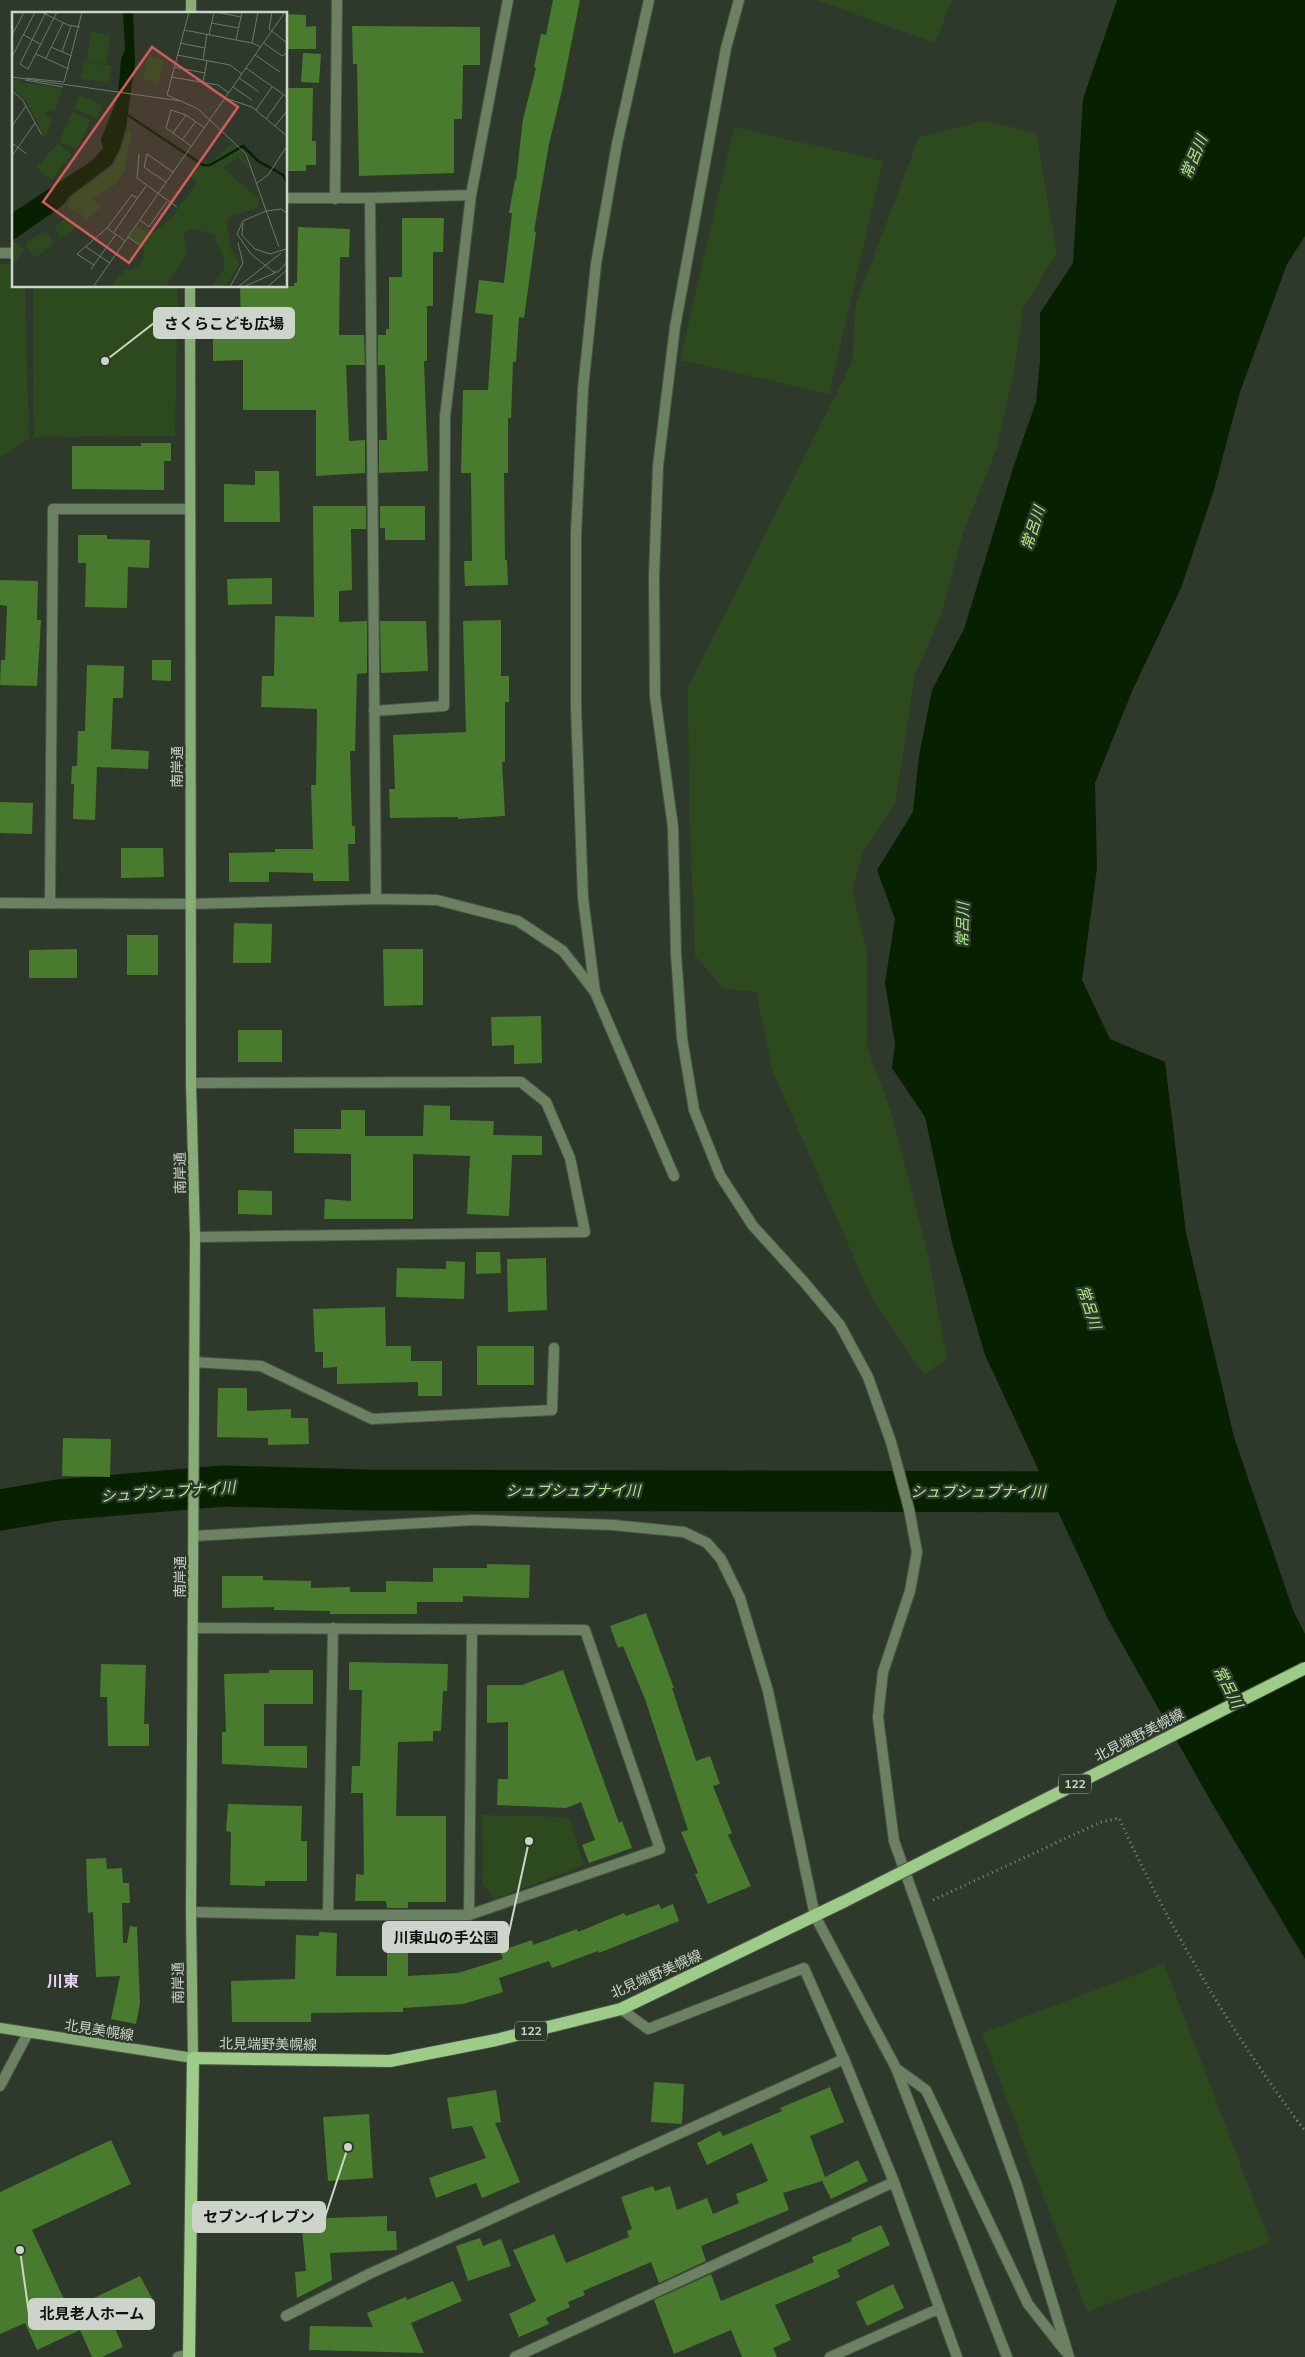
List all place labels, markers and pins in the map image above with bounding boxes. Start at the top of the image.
callout: さくらこども広場 [154,308,294,338]
callout: 川東山の手公園 [383,1922,508,1952]
callout: セブン-イレブン [193,2202,325,2232]
callout: 北見老人ホーム [29,2299,154,2329]

